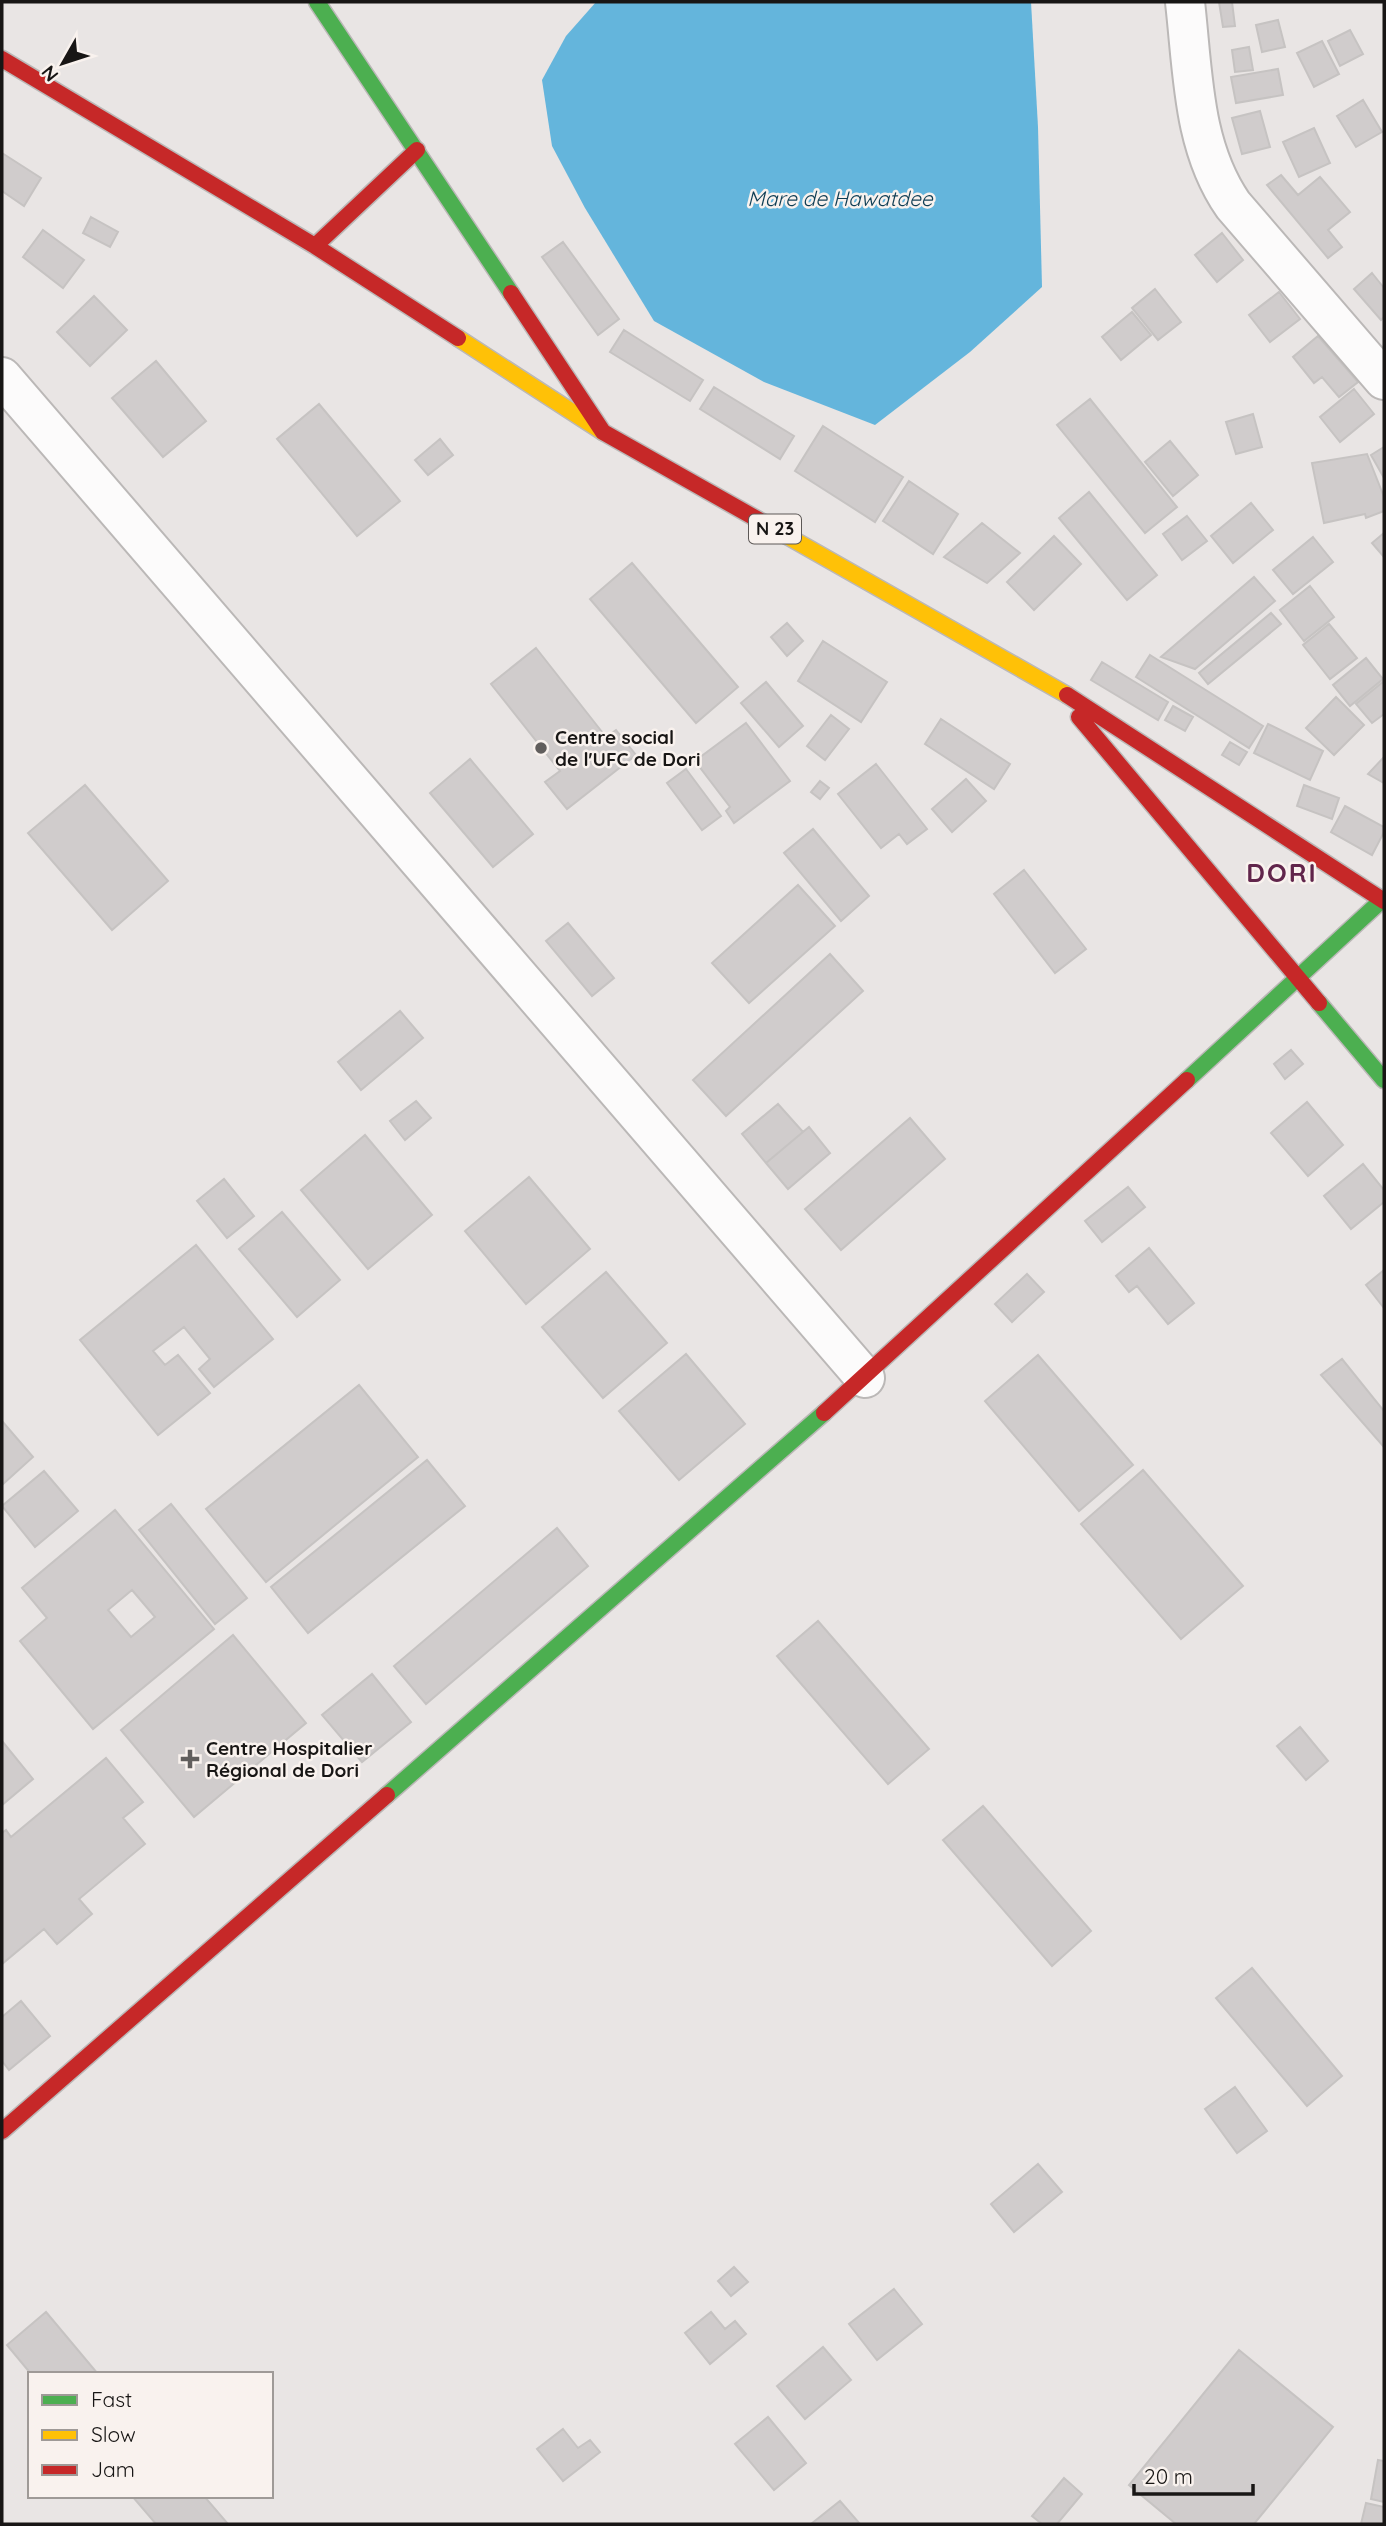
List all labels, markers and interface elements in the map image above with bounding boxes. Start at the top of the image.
north arrow [28,28,98,98]
text: N [36,61,64,87]
water label: Mare de Hawatdee [747,185,934,211]
road number: N 23 [749,514,801,544]
place label: Centre social de l'UFC de Dori [555,725,701,771]
marker: Centre social de l'UFC de Dori [533,740,549,756]
district label: DORI [1246,856,1318,889]
place label: Centre Hospitalier Régional de Dori [206,1736,372,1782]
marker: Centre Hospitalier Régional de Dori [180,1749,200,1769]
legend [28,2372,273,2498]
text: Fast [91,2386,132,2412]
text: Slow [91,2421,136,2447]
scale bar [1134,2452,1253,2496]
text: Jam [91,2456,135,2482]
text: 20 m [1144,2463,1193,2489]

